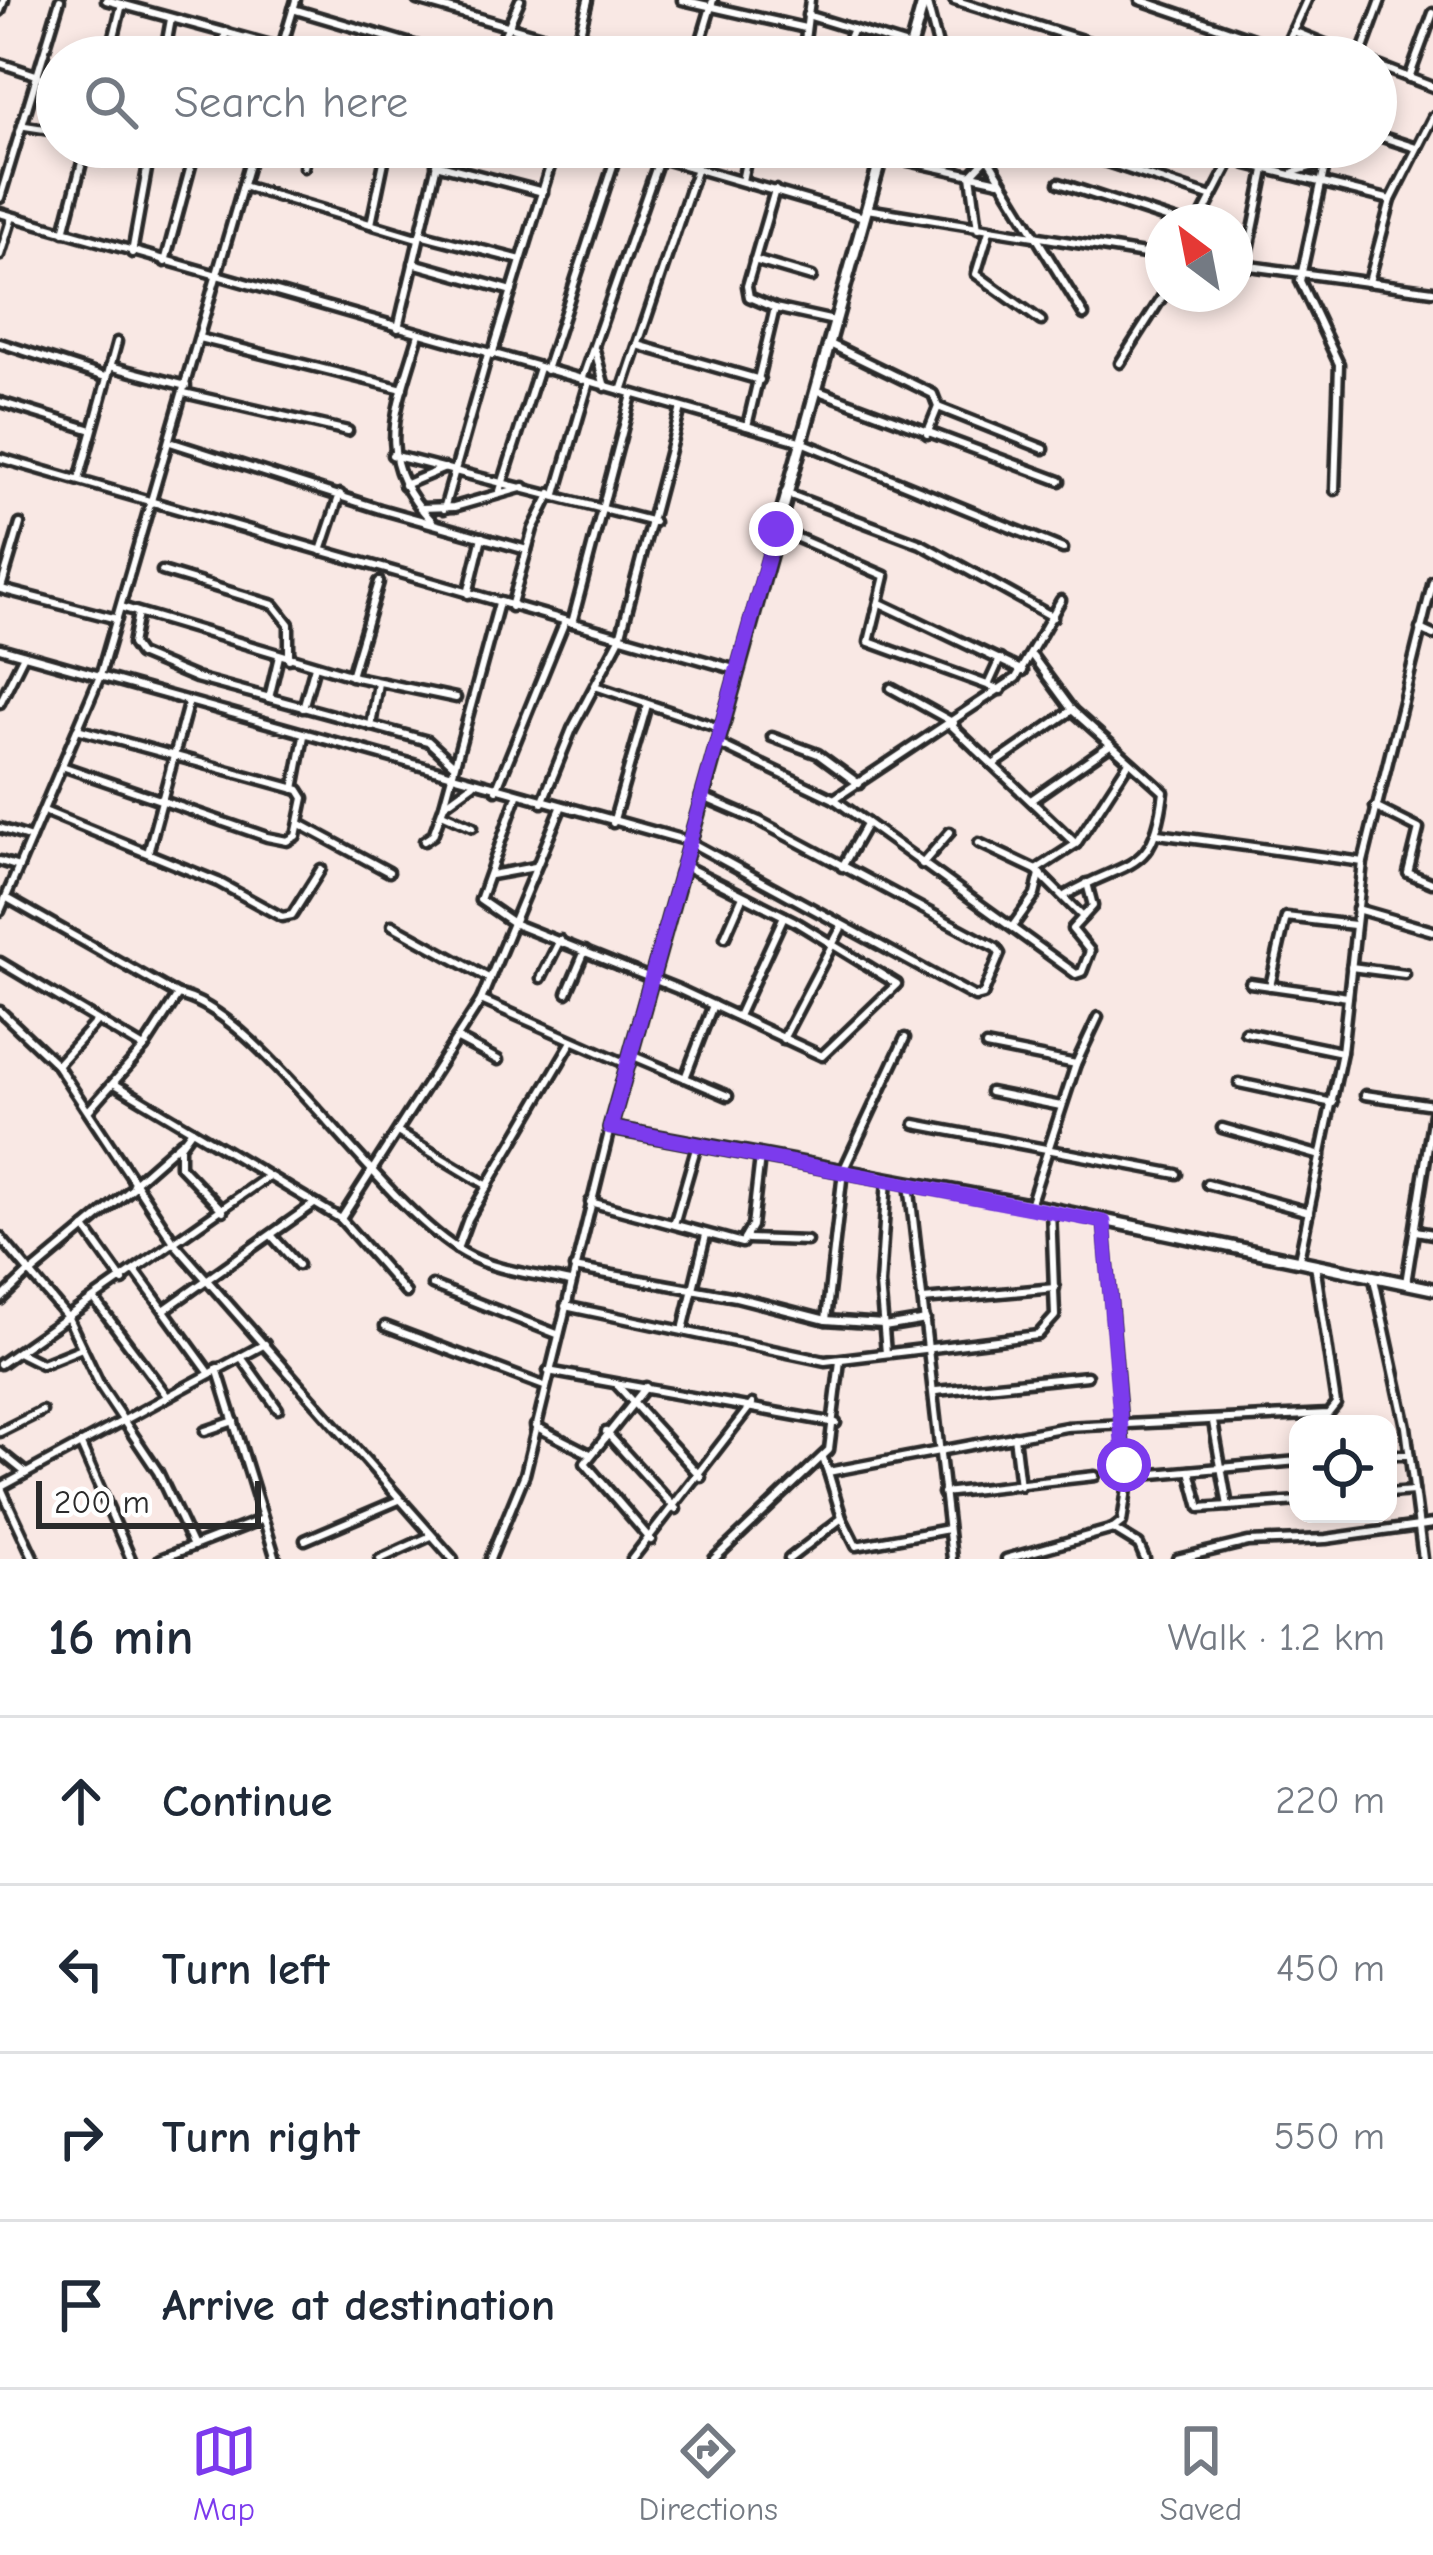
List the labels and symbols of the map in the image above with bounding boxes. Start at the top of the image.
north arrow [1145,204,1253,312]
route end [749,502,803,556]
route start [1097,1438,1151,1492]
scale bar [36,1475,261,1528]

